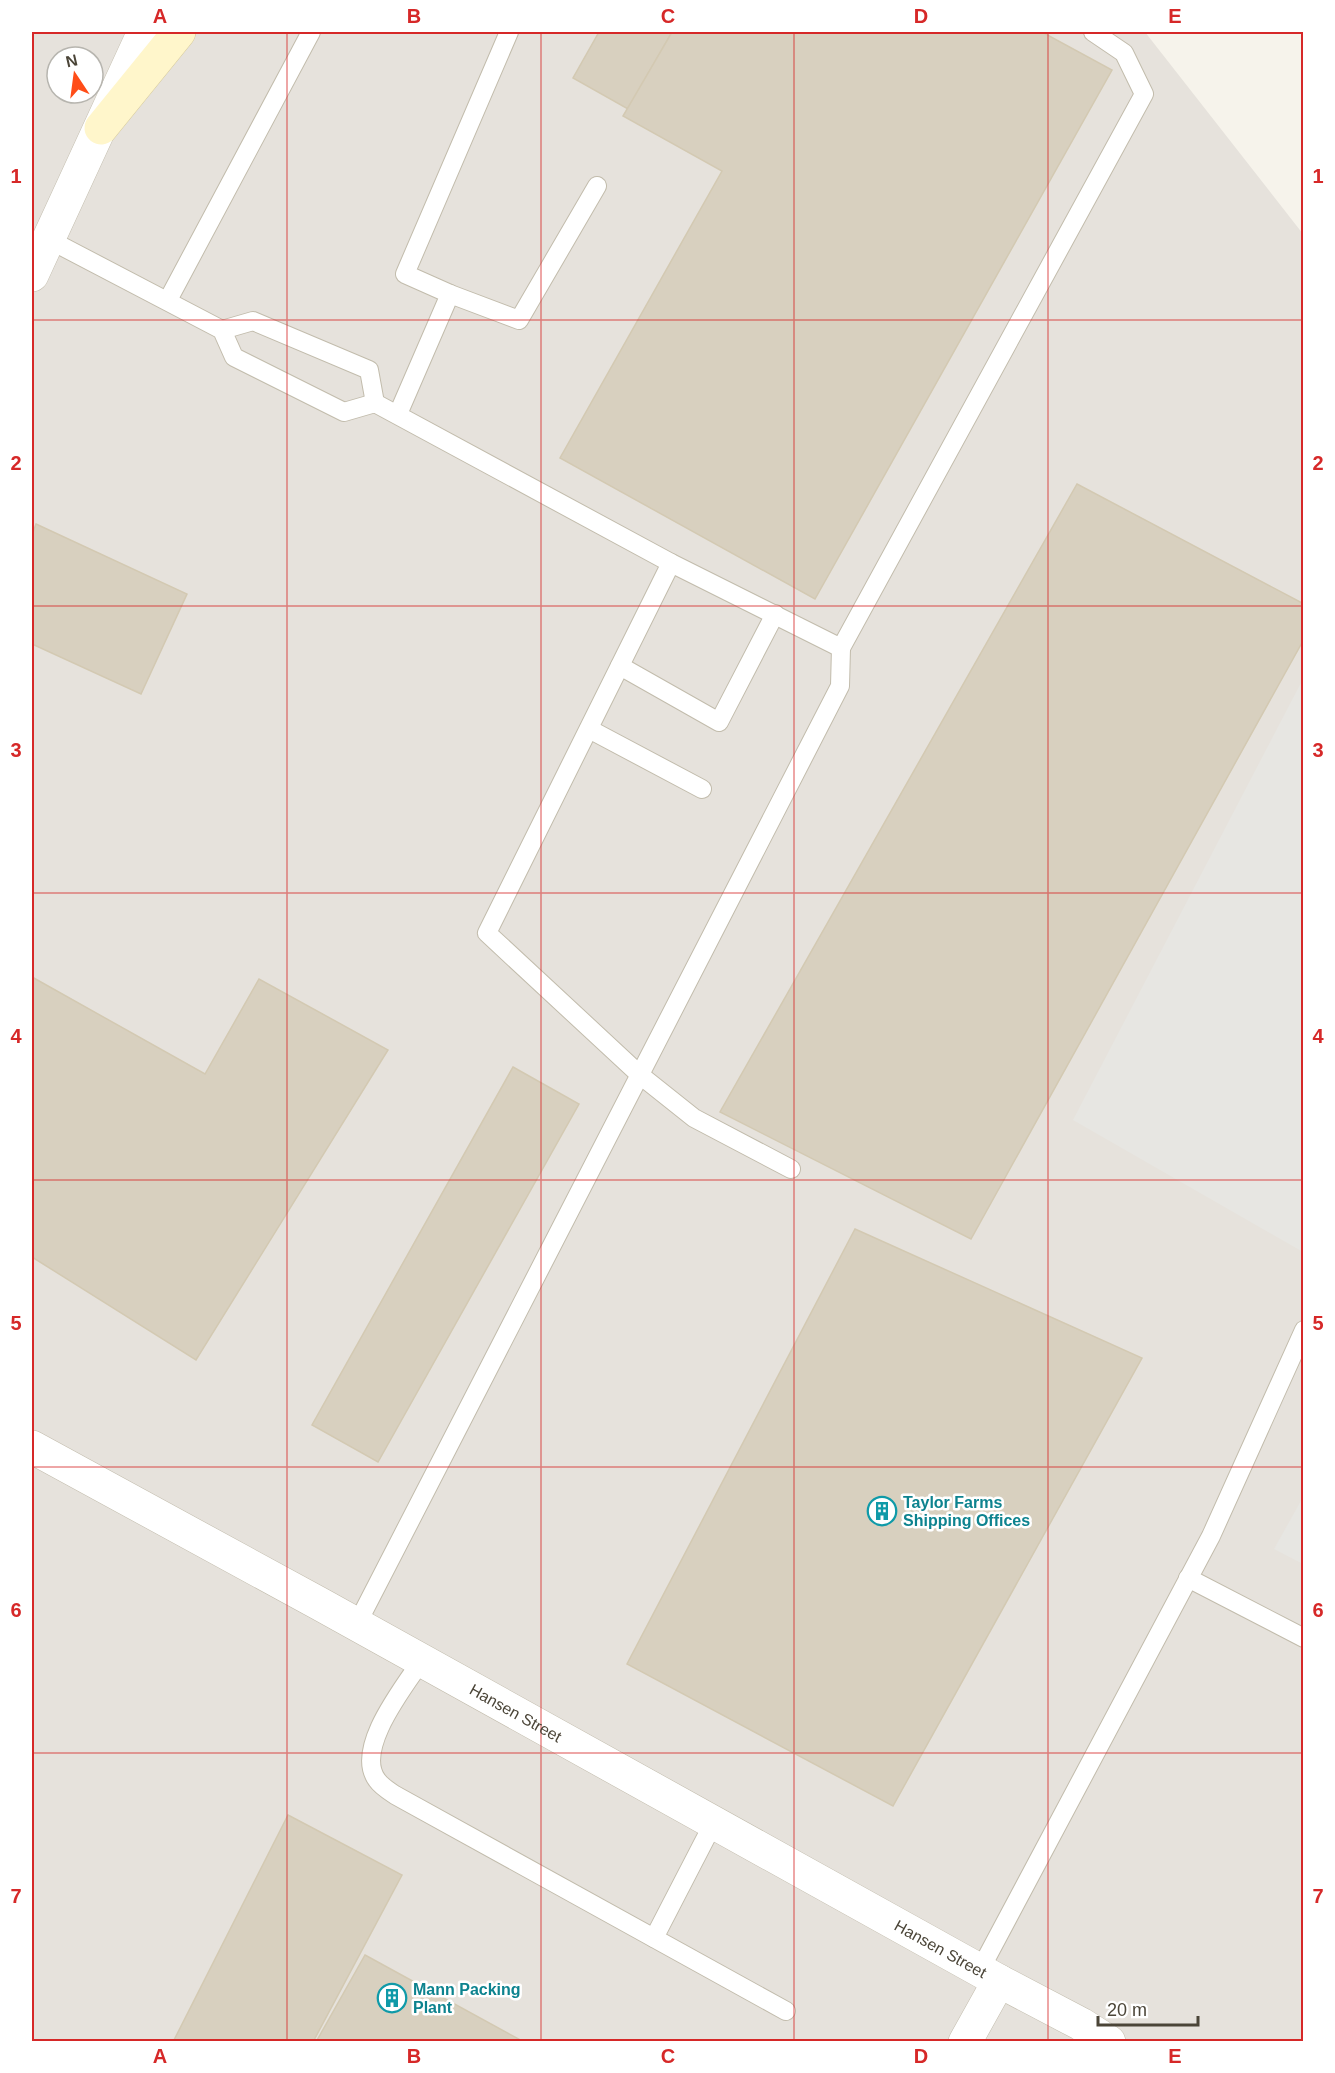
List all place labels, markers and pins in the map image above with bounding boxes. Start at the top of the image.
place label: Taylor Farms Shipping Offices [903,1494,1030,1529]
building icon: Taylor Farms Shipping Offices [866,1495,898,1527]
place label: Mann Packing Plant [413,1981,521,2016]
building icon: Mann Packing Plant [376,1982,408,2014]

